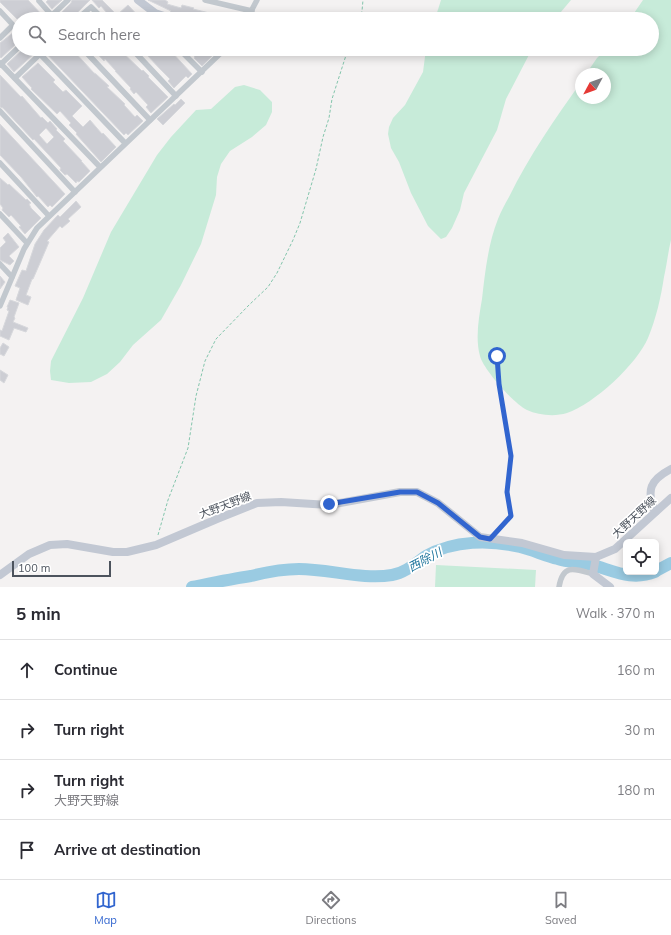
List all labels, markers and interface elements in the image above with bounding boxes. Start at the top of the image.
search box [12,12,659,56]
icon: search [26,23,48,45]
text: Search here [58,25,140,44]
north arrow [575,68,611,104]
route start [488,347,506,365]
street label: 大野天野線 [197,489,253,521]
street label: 大野天野線 [609,493,659,541]
route end [320,495,338,513]
map controls [623,539,659,575]
button: locate [623,539,659,575]
water label: 西除川 [405,544,446,575]
scale bar [12,559,111,578]
text: 100 m [18,561,50,575]
text: 5 min [16,603,61,624]
text: Walk · 370 m [576,605,655,621]
icon: ahead [16,659,38,681]
text: Continue [54,660,117,679]
text: 160 m [617,662,655,678]
icon: right [16,719,38,741]
text: Turn right [54,720,124,739]
text: 30 m [625,722,655,738]
text: Turn right [54,771,124,790]
icon: right [16,779,38,801]
text: 180 m [617,782,655,798]
text: 大野天野線 [54,792,119,808]
icon: arrive [16,839,38,861]
text: Arrive at destination [54,840,201,859]
tab: Map [94,889,117,927]
tab: Directions [306,889,356,927]
tab: Saved [545,889,577,927]

